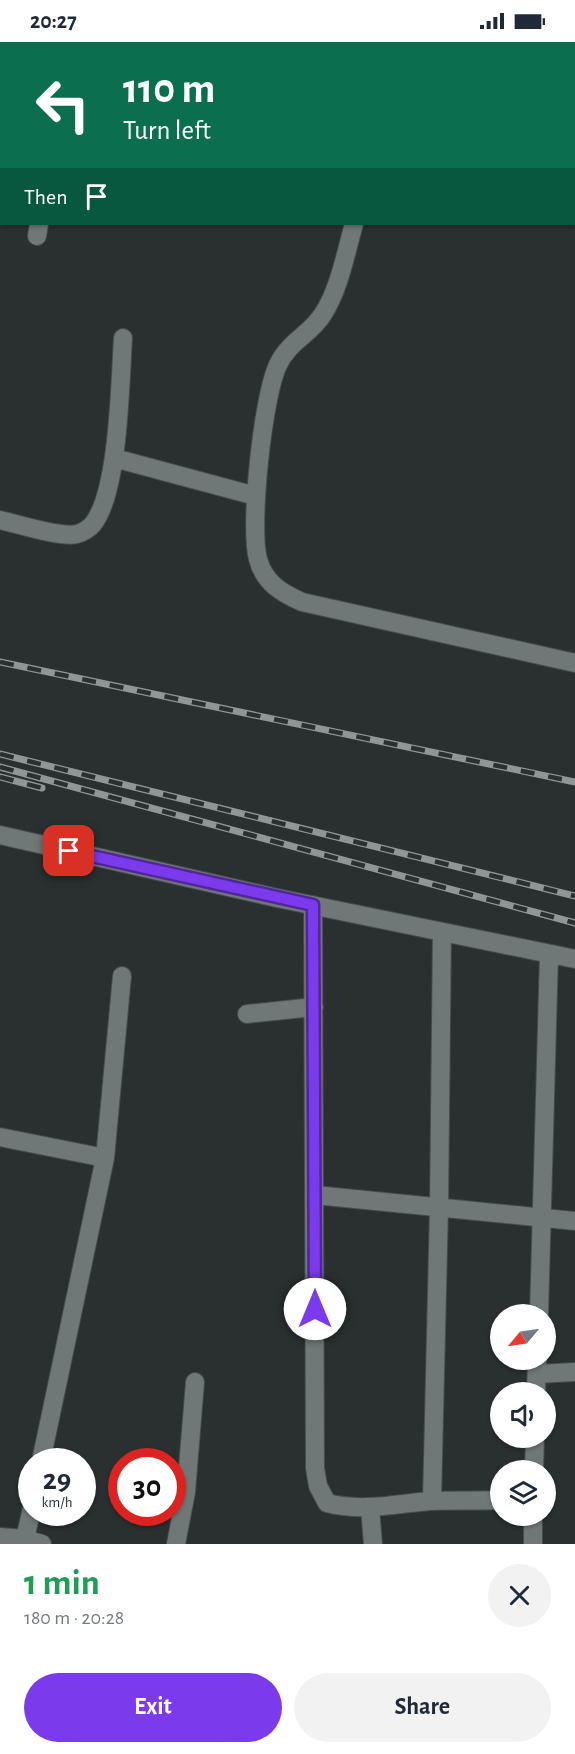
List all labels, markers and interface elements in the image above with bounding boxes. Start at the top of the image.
text: 20:27 [30,10,77,32]
icon: left [24,66,102,144]
text: 110 m [123,68,215,110]
text: Turn left [123,117,211,144]
icon: arrive [80,180,113,213]
text: Then [24,186,68,208]
pin [43,825,94,876]
icon: arrive [52,834,85,867]
position arrow [283,1277,347,1341]
north arrow [490,1304,556,1370]
map controls [490,1304,556,1526]
button: sound [490,1382,556,1448]
speed limit sign: 30 [108,1448,186,1526]
button: layers [490,1460,556,1526]
text: 29 [43,1465,71,1495]
text: km/h [42,1495,72,1510]
button: close [488,1564,551,1627]
text: 1 min [24,1565,100,1601]
text: 180 m · 20:28 [24,1608,124,1628]
button: Exit [24,1673,282,1742]
button: Share [294,1673,551,1742]

